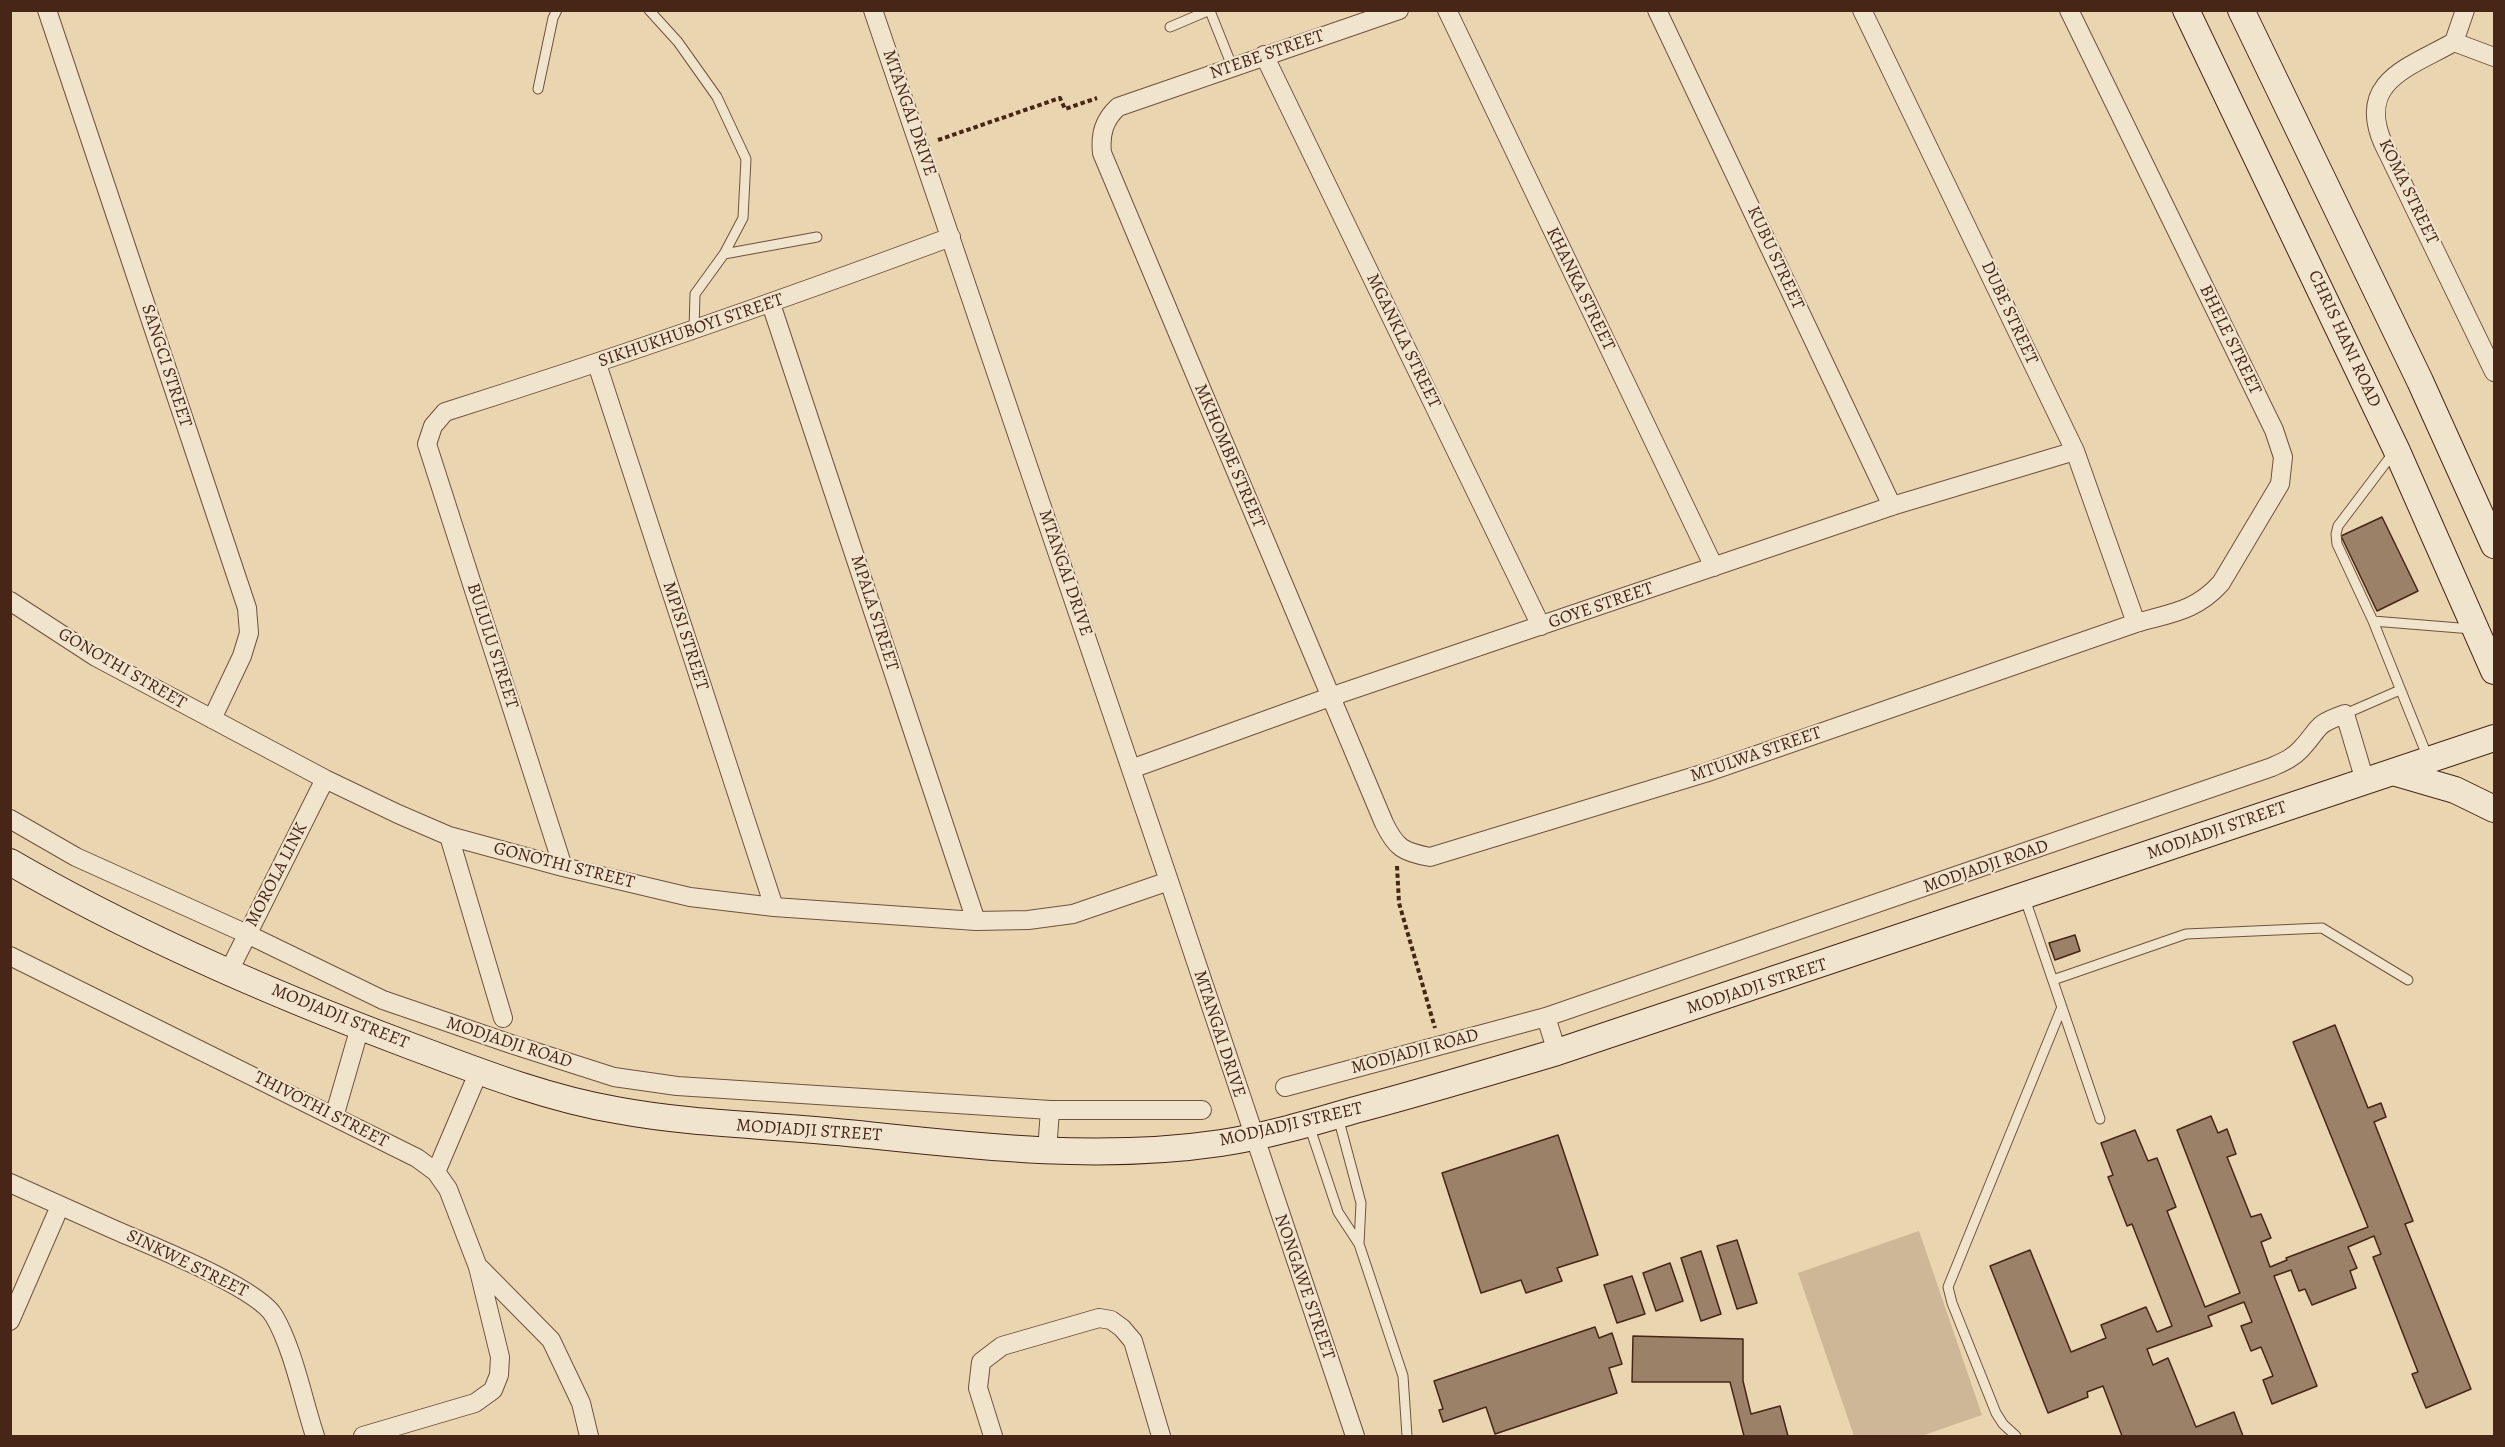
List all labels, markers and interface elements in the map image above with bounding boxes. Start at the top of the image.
street label: NTEBE STREET [1207,25,1327,85]
street label: MTANGAI DRIVE [877,47,941,179]
street label: KOMA STREET [2373,136,2443,248]
street label: KUBU STREET [1742,203,1808,313]
street label: KHANKA STREET [1541,224,1619,354]
street label: DUBE STREET [1976,258,2042,368]
street label: CHRIS HANI ROAD [2303,267,2385,411]
street label: MGANKLA STREET [1361,270,1445,412]
street label: BHELE STREET [2194,282,2266,398]
street label: SIKHUKHUBOYI STREET [596,289,786,373]
street label: SANGCI STREET [136,302,196,430]
street label: MKHOMBE STREET [1189,381,1269,531]
street label: MTANGAI DRIVE [1033,507,1097,639]
street label: MPALA STREET [845,552,903,674]
street label: GOYE STREET [1546,578,1656,634]
street label: MPISI STREET [657,579,713,693]
street label: BULULU STREET [462,580,522,712]
street label: GONOTHI STREET [54,624,190,714]
street label: MTULWA STREET [1688,722,1824,788]
street label: MODJADJI STREET [2144,797,2290,865]
street label: MOROLA LINK [242,819,312,931]
street label: MODJADJI ROAD [1921,835,2051,899]
street label: GONOTHI STREET [491,838,637,894]
street label: MODJADJI STREET [1684,954,1830,1020]
street label: MTANGAI DRIVE [1188,968,1250,1100]
street label: MODJADJI STREET [268,980,412,1054]
street label: MODJADJI ROAD [443,1012,575,1074]
street label: MODJADJI ROAD [1349,1025,1481,1079]
street label: THIVOTHI STREET [250,1067,392,1153]
street label: MODJADJI STREET [1217,1098,1365,1152]
street label: MODJADJI STREET [735,1115,883,1147]
street label: NONGAWE STREET [1269,1211,1339,1363]
street label: SINKWE STREET [123,1225,251,1303]

